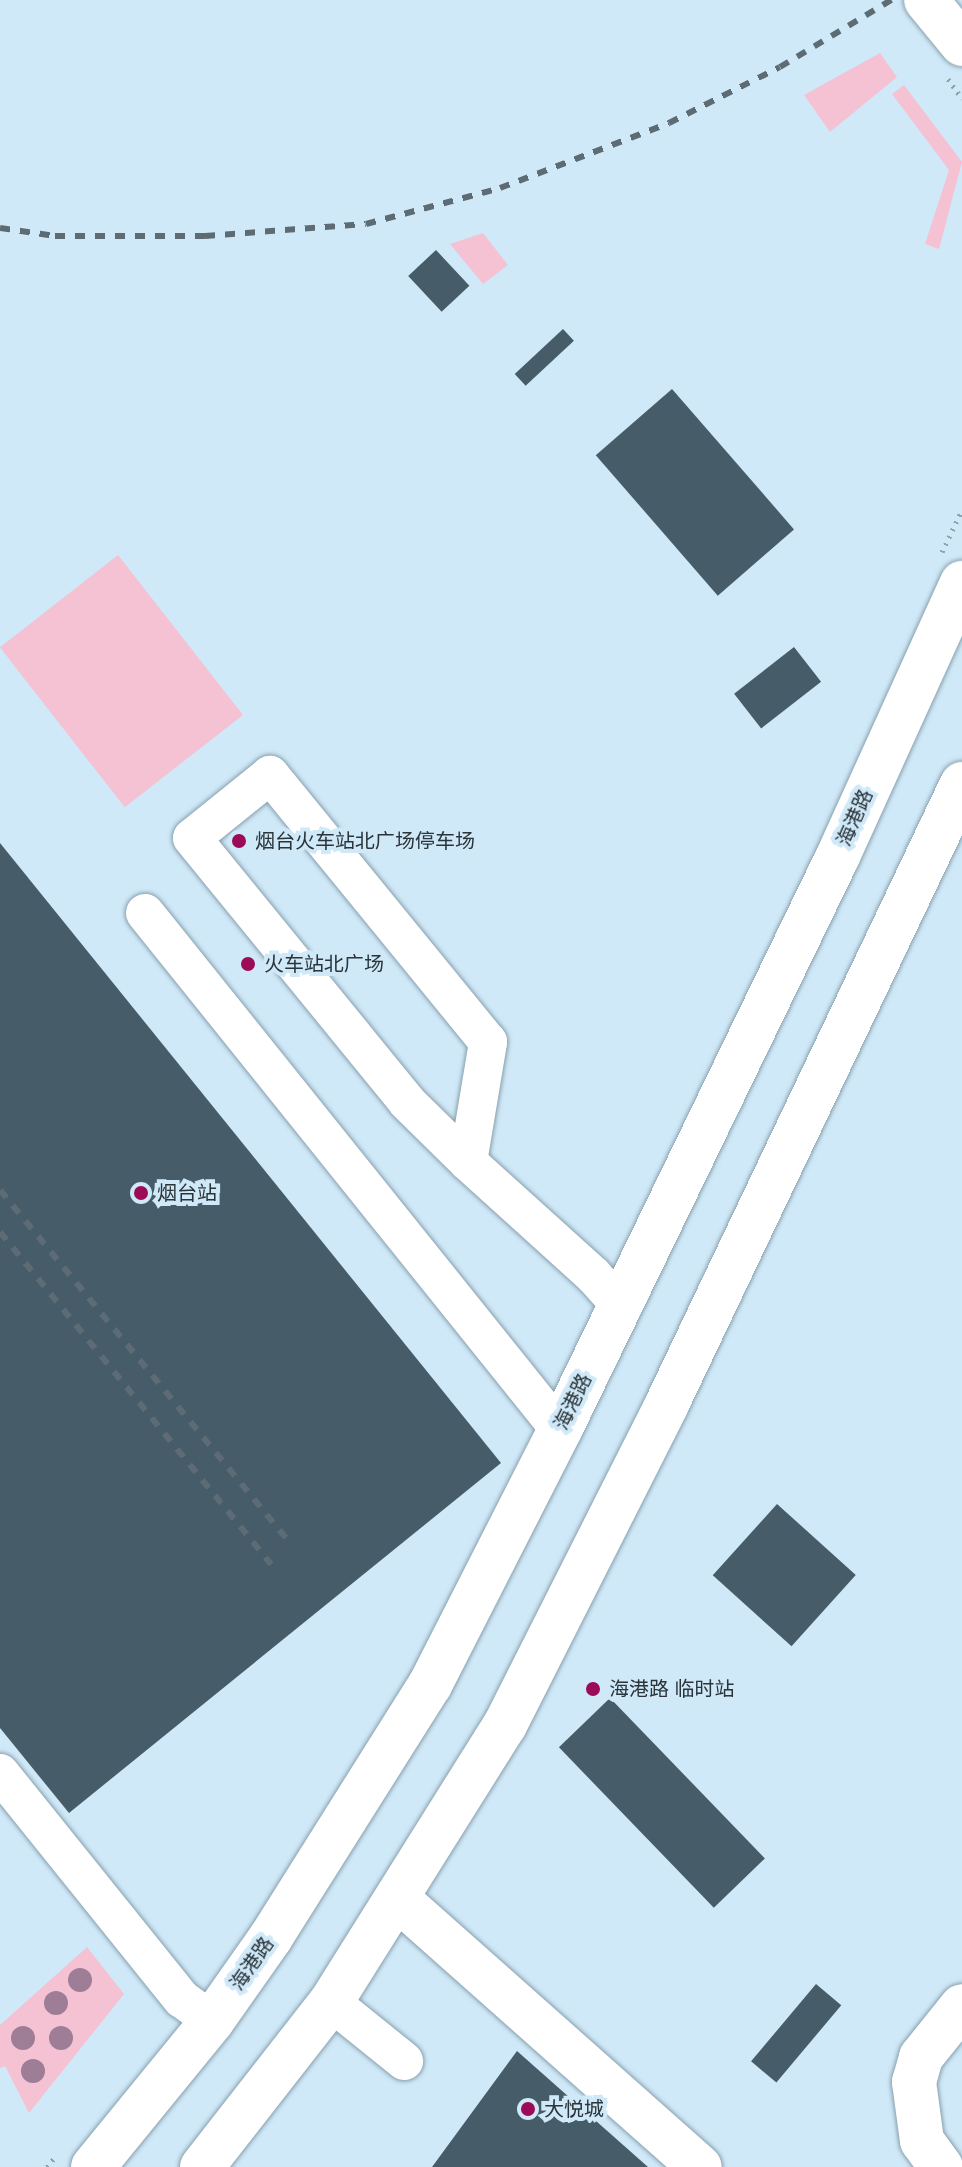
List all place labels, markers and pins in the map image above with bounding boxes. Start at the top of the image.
place label: 烟台火车站北广场停车场 [255,829,475,853]
marker: 烟台火车站北广场停车场 [230,832,248,850]
place label: 火车站北广场 [264,952,384,976]
marker: 火车站北广场 [239,955,257,973]
place label: 烟台站 [157,1181,217,1205]
marker: 烟台站 [132,1184,150,1202]
place label: 海港路 临时站 [609,1677,735,1701]
marker: 海港路 临时站 [584,1680,602,1698]
place label: 大悦城 [544,2097,604,2121]
marker: 大悦城 [519,2100,537,2118]

